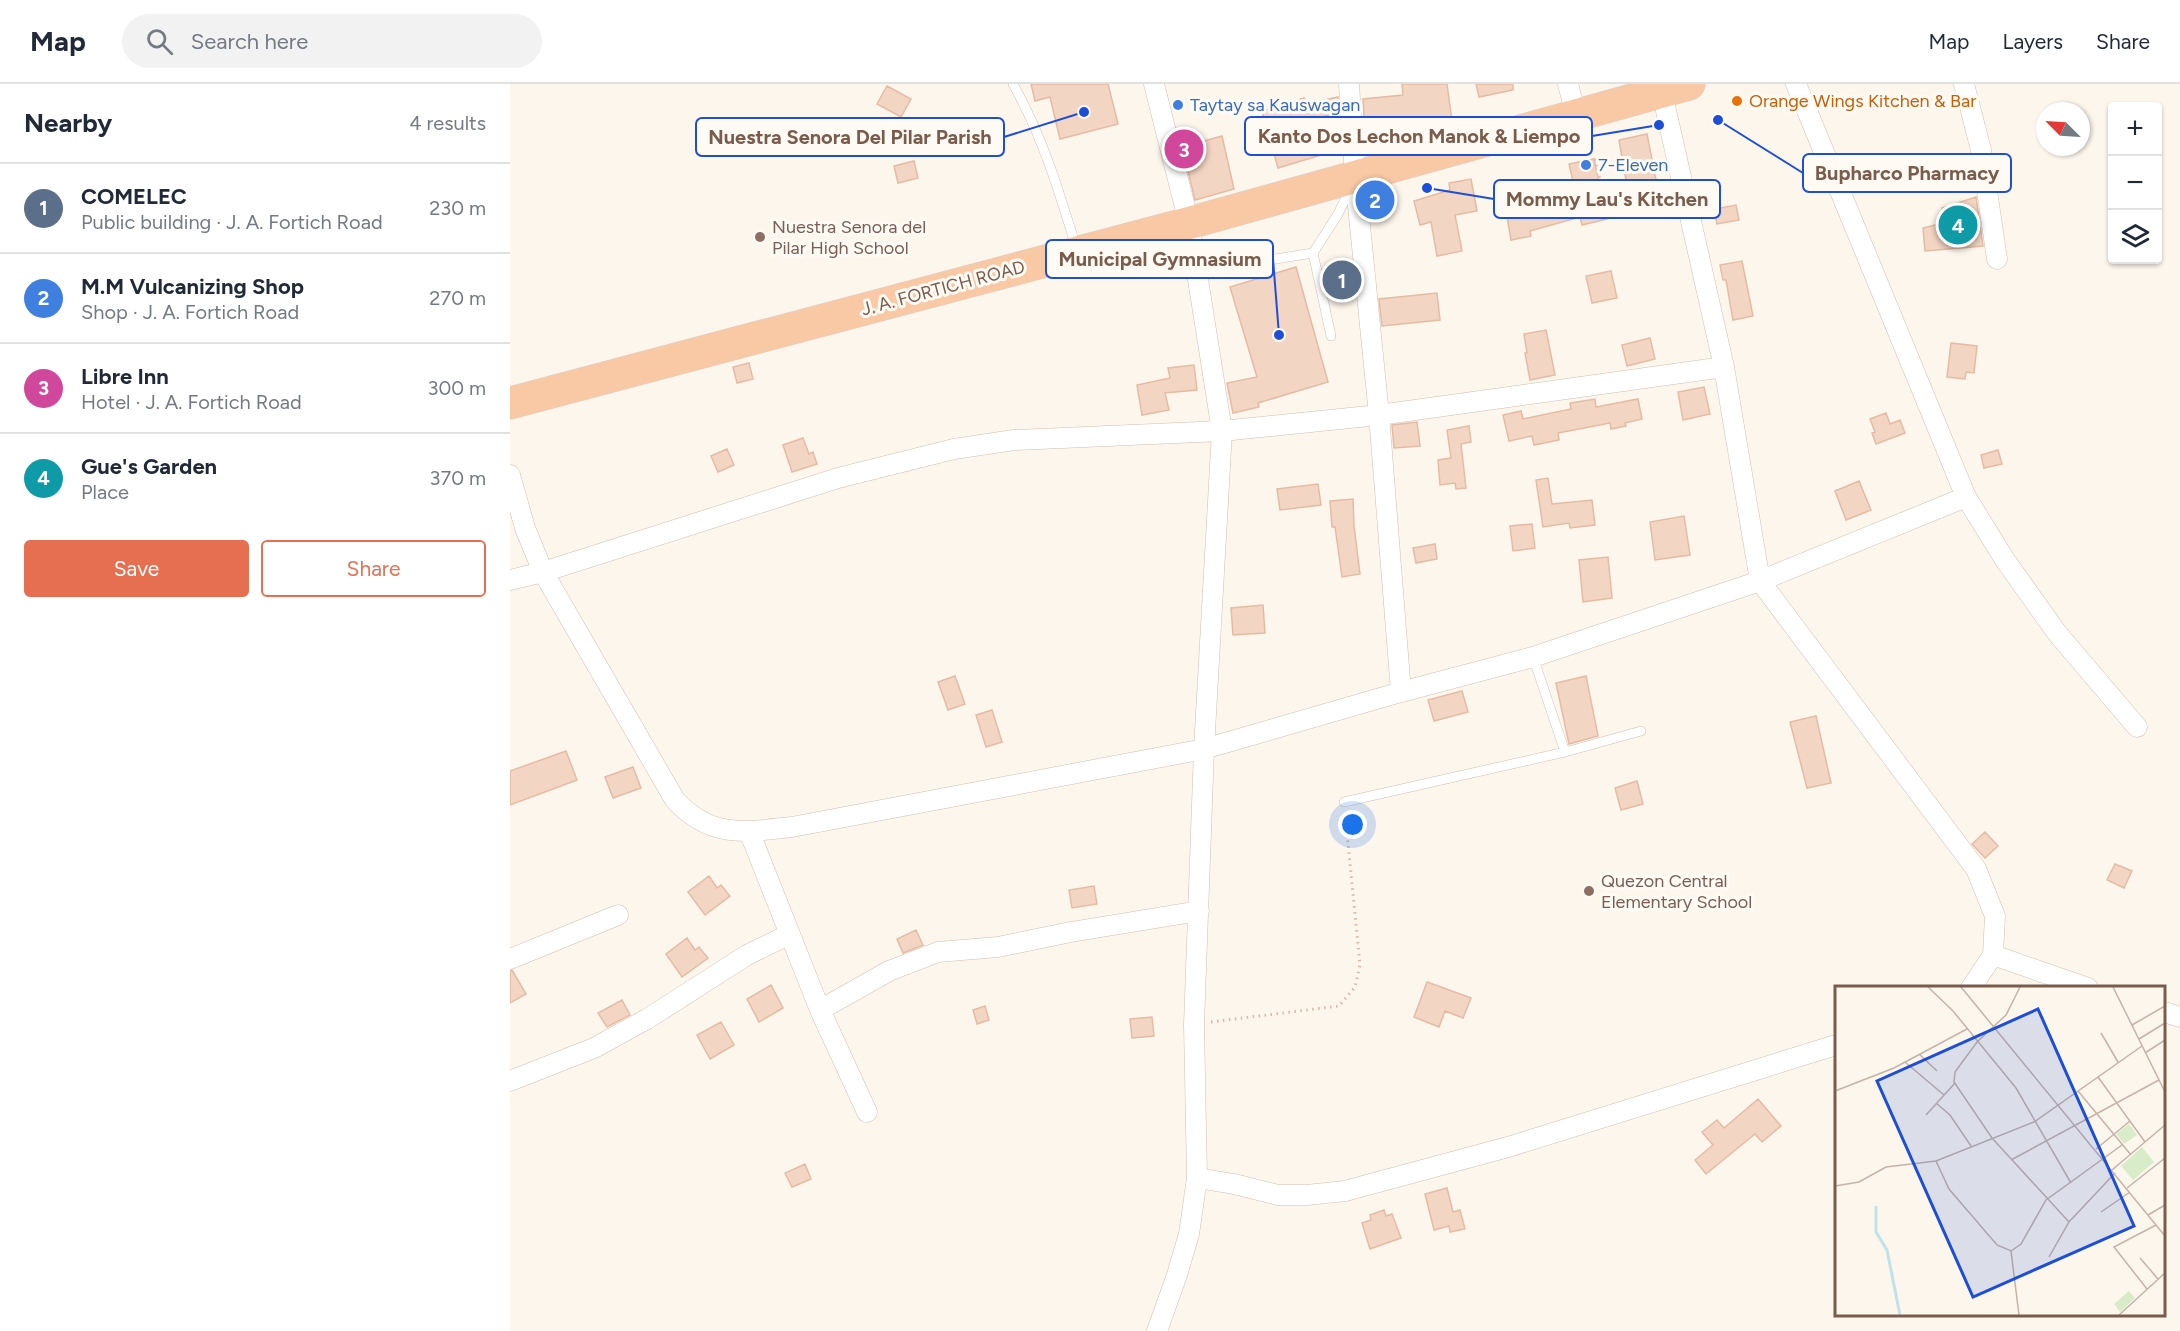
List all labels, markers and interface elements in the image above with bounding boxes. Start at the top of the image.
search box [122,14,542,68]
text: Map [30,24,86,58]
icon: search [143,25,176,58]
text: Search here [191,28,308,55]
text: Map [1929,29,1969,54]
text: Layers [2002,29,2063,54]
text: Share [2096,29,2150,54]
place label: Orange Wings Kitchen & Bar [1749,90,1976,112]
place label: Taytay sa Kauswagan [1190,94,1360,116]
marker: Orange Wings Kitchen & Bar [1730,94,1744,108]
marker: Taytay sa Kauswagan [1171,98,1185,112]
north arrow [2036,102,2090,156]
map controls [2108,102,2162,264]
button: + [2108,102,2162,156]
text: Nearby [24,107,112,139]
text: 4 results [409,111,486,135]
callout: Kanto Dos Lechon Manok & Liempo [1245,117,1592,155]
callout: Nuestra Senora Del Pilar Parish [696,118,1004,156]
text: Kanto Dos Lechon Manok & Liempo [1258,124,1581,148]
text: Nuestra Senora Del Pilar Parish [708,125,992,149]
pin: 3 [1164,126,1204,172]
place label: 7-Eleven [1598,154,1668,176]
callout: Bupharco Pharmacy [1803,154,2011,192]
button: − [2108,156,2162,210]
marker: 7-Eleven [1579,158,1593,172]
text: Bupharco Pharmacy [1815,161,2000,185]
pin: 2 [1356,178,1394,222]
callout: Mommy Lau's Kitchen [1494,180,1720,218]
text: COMELEC [81,183,187,210]
text: Mommy Lau's Kitchen [1506,187,1708,211]
text: 1 [39,196,48,220]
text: 230 m [429,196,486,220]
pin: 4 [1938,202,1978,248]
text: Public building · J. A. Fortich Road [81,210,383,234]
button: layers [2108,210,2162,264]
place label: Nuestra Senora del Pilar High School [772,216,926,259]
marker: Nuestra Senora del Pilar High School [753,230,767,244]
callout: Municipal Gymnasium [1046,240,1273,278]
text: Municipal Gymnasium [1059,247,1261,271]
street label: J. A. FORTICH ROAD [859,256,1027,320]
pin: 1 [1322,258,1362,302]
text: M.M Vulcanizing Shop [81,273,304,300]
text: 2 [38,286,49,310]
text: 270 m [429,286,486,310]
text: Shop · J. A. Fortich Road [81,300,299,324]
text: Libre Inn [81,363,169,390]
text: 3 [38,376,49,400]
text: 300 m [428,376,486,400]
text: Hotel · J. A. Fortich Road [81,390,302,414]
text: Gue's Garden [81,453,217,480]
text: 4 [37,466,50,490]
text: 370 m [430,466,486,490]
text: Place [81,480,129,504]
button: Save [24,540,249,597]
button: Share [261,540,486,597]
your location [1338,810,1367,839]
place label: Quezon Central Elementary School [1601,870,1752,913]
marker: Quezon Central Elementary School [1582,884,1596,898]
inset map [1835,986,2165,1316]

